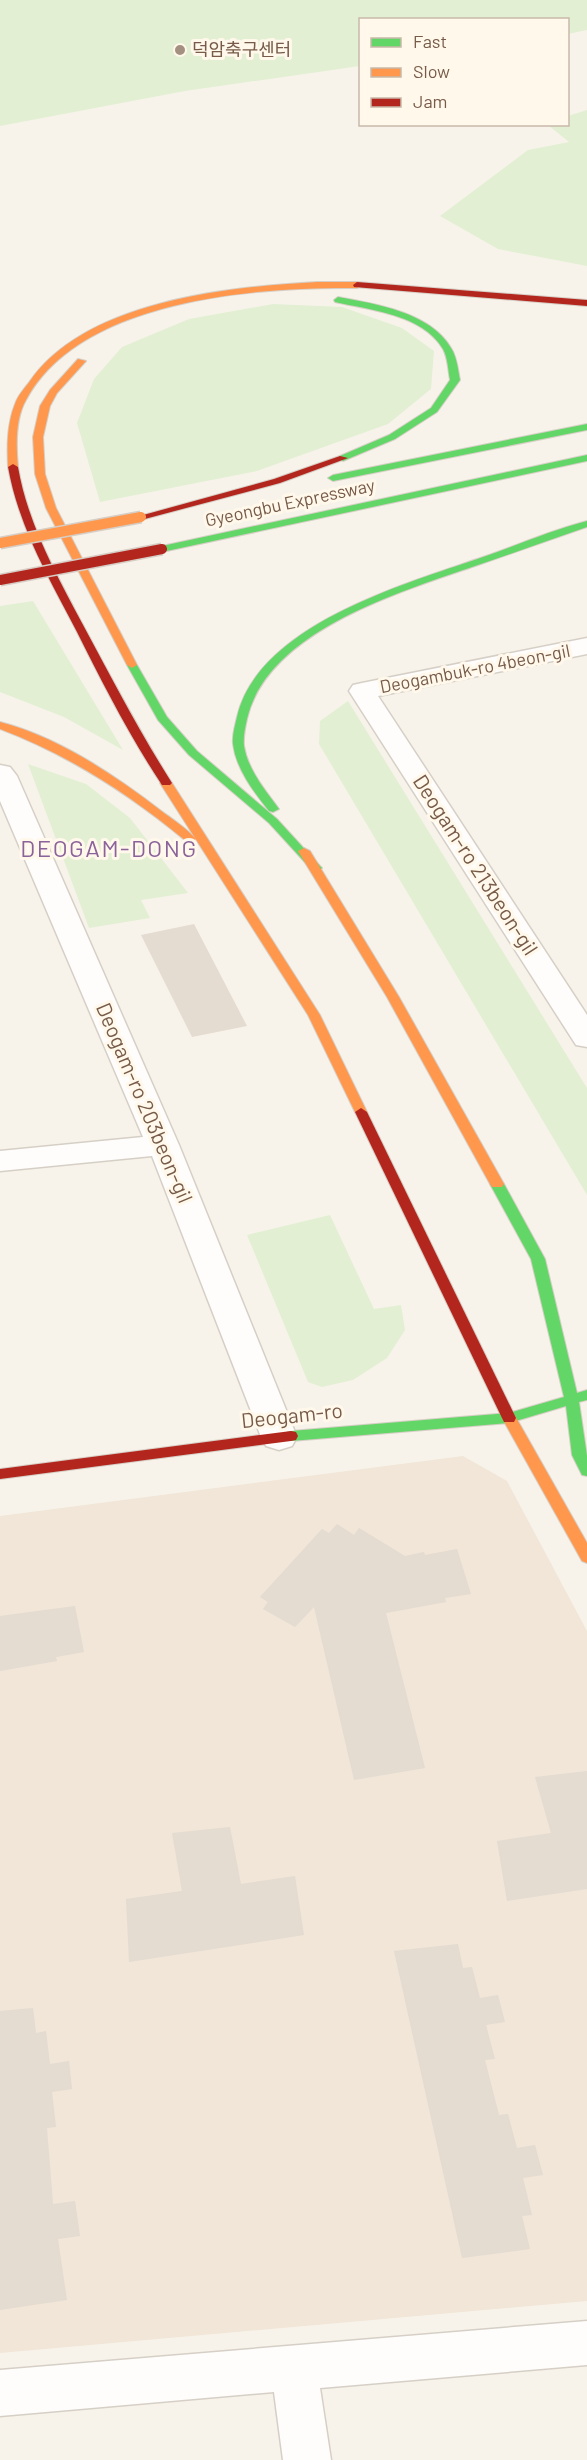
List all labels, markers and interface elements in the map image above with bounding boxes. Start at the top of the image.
legend [359,18,569,126]
text: Fast [413,30,447,52]
place label: 덕암축구센터 [192,38,291,60]
marker: 덕암축구센터 [173,43,187,57]
text: Slow [413,60,450,82]
text: Jam [413,90,447,112]
street label: Gyeongbu Expressway [203,473,377,531]
street label: Deogambuk-ro 4beon-gil [378,639,572,697]
street label: Deogam-ro 213beon-gil [409,769,544,959]
district label: DEOGAM-DONG [20,833,198,862]
street label: Deogam-ro 203beon-gil [92,999,199,1206]
street label: Deogam-ro [240,1397,344,1432]

